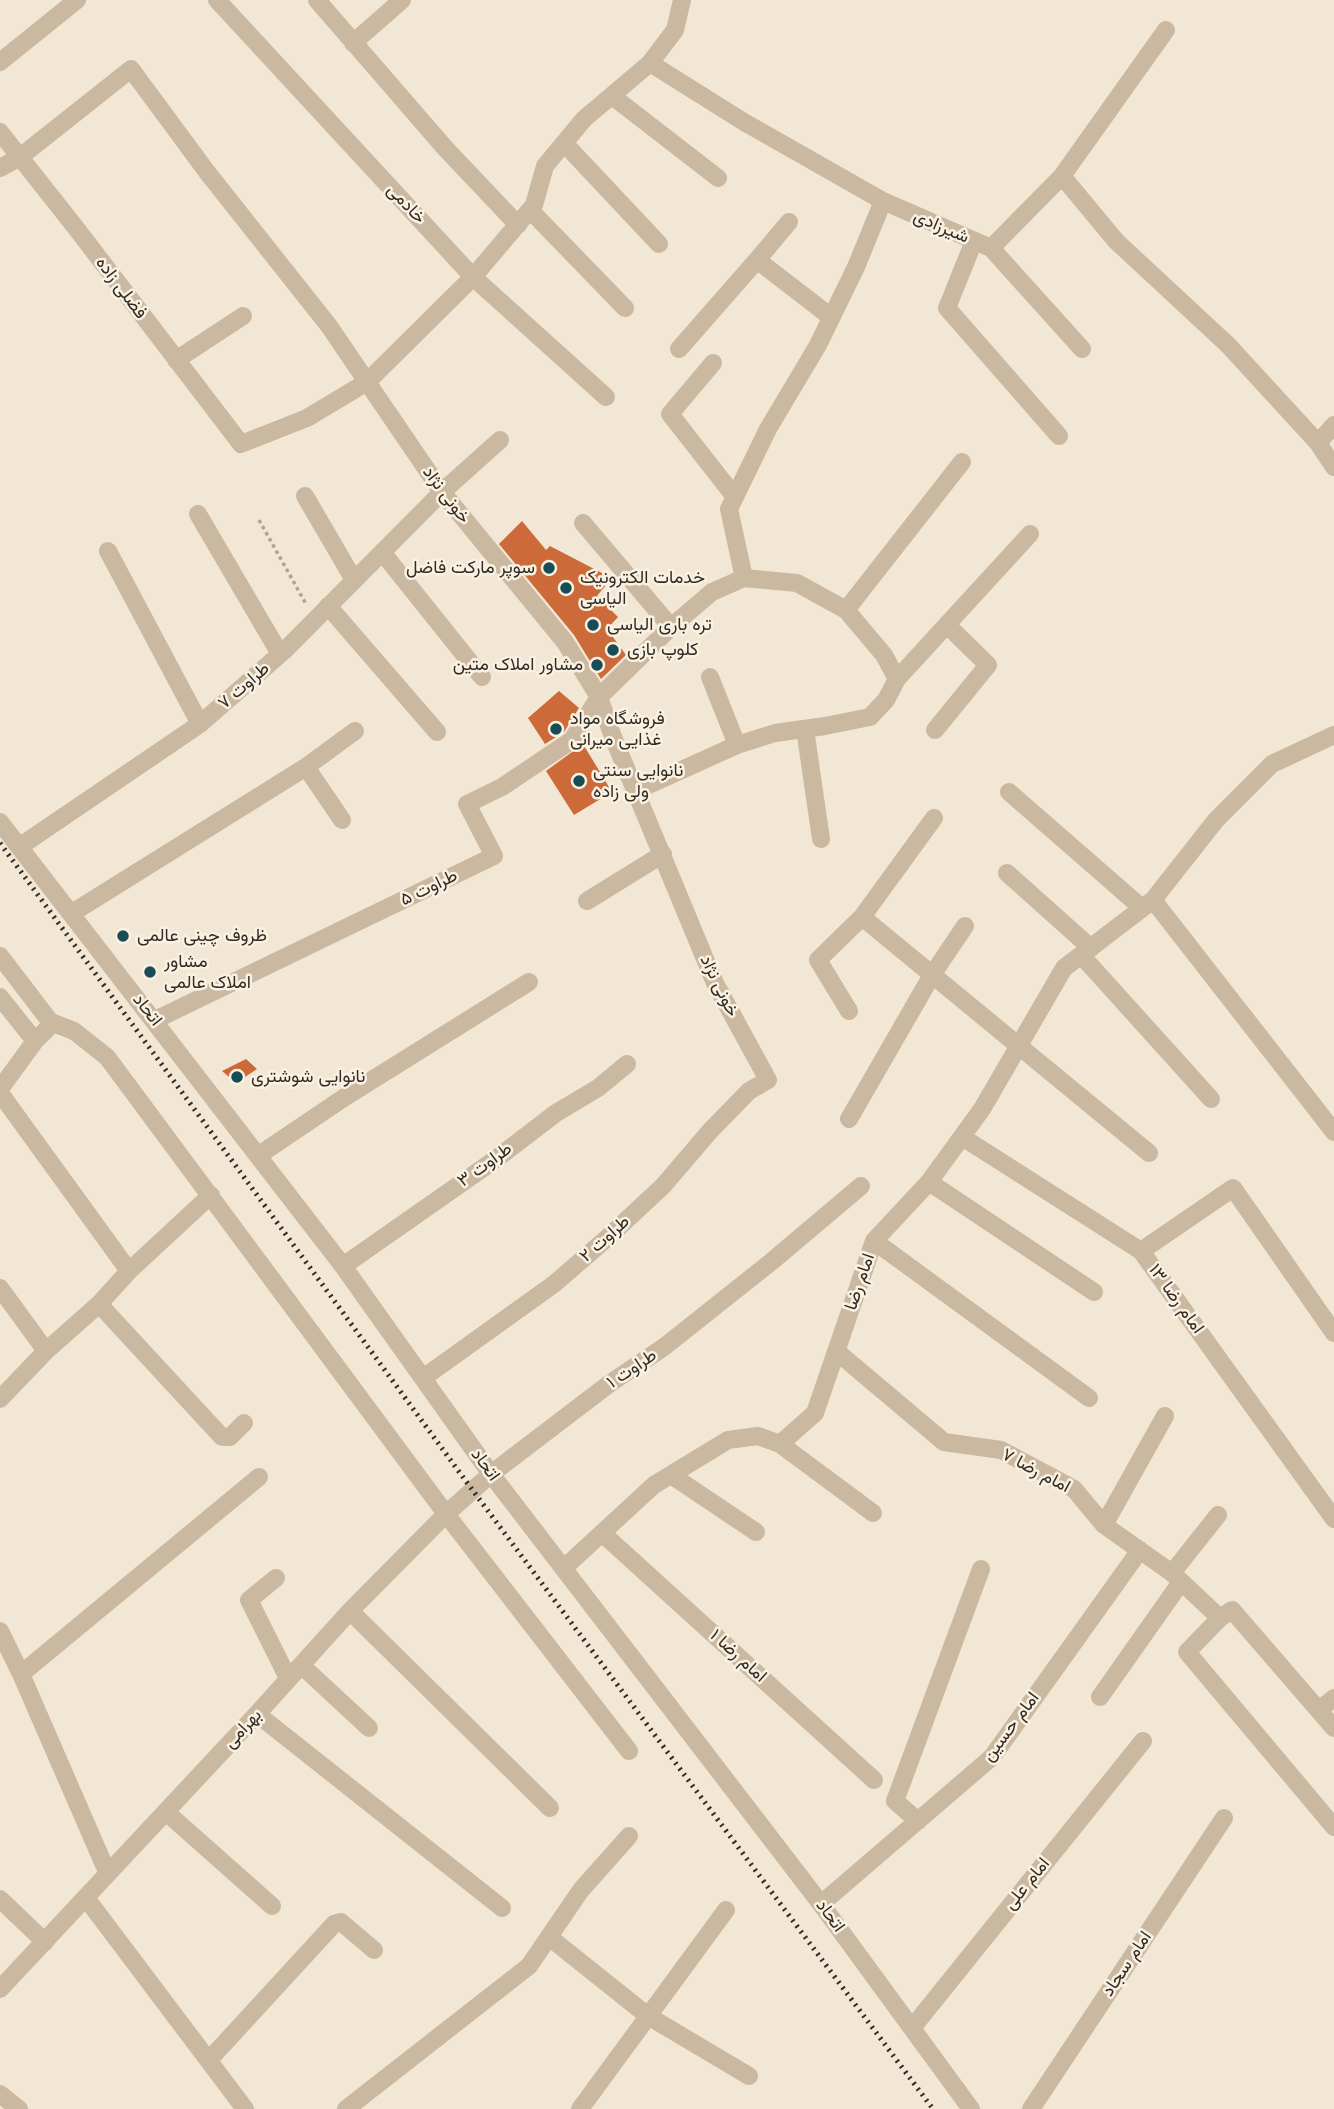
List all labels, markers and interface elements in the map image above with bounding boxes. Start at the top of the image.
street label: خادمی [382,179,430,229]
street label: شیرزادی [910,206,972,248]
street label: فضلی زاده [91,253,151,323]
street label: خونی نژاد [417,462,475,528]
place label: سوپر مارکت فاضل [406,557,535,579]
marker: سوپر مارکت فاضل [541,560,557,576]
place label: خدمات الکترونیک الیاسی [580,567,705,610]
marker: خدمات الکترونیک الیاسی [558,580,574,596]
place label: تره باری الیاسی [607,614,712,636]
marker: تره باری الیاسی [585,617,601,633]
place label: کلوپ بازی [627,639,698,661]
marker: کلوپ بازی [605,642,621,658]
place label: مشاور املاک متین [453,654,583,676]
marker: مشاور املاک متین [589,657,605,673]
street label: طراوت ۷ [214,658,274,714]
place label: فروشگاه مواد غذایی میرانی [570,708,665,750]
marker: فروشگاه مواد غذایی میرانی [548,721,564,737]
place label: نانوایی سنتی ولی زاده [593,760,683,802]
marker: نانوایی سنتی ولی زاده [571,773,587,789]
street label: طراوت ۵ [397,865,461,911]
place label: ظروف چینی عالمی [137,925,267,947]
marker: ظروف چینی عالمی [115,928,131,944]
place label: مشاور املاک عالمی [164,951,251,993]
street label: خونی نژاد [695,952,743,1020]
marker: مشاور املاک عالمی [142,964,158,980]
street label: اتحاد [128,989,166,1031]
place label: نانوایی شوشتری [251,1066,365,1088]
marker: نانوایی شوشتری [229,1069,245,1085]
street label: طراوت ۳ [453,1138,517,1192]
street label: طراوت ۲ [576,1211,634,1267]
street label: امام رضا [840,1251,880,1313]
street label: امام رضا ۱۳ [1144,1260,1208,1338]
street label: طراوت ۱ [603,1345,661,1393]
street label: اتحاد [466,1444,504,1486]
street label: امام رضا ۷ [998,1444,1074,1498]
street label: امام رضا ۱ [705,1625,771,1687]
street label: امام حسین [978,1688,1044,1766]
street label: بهرامی [219,1705,267,1753]
street label: امام علی [999,1854,1055,1914]
street label: اتحاد [811,1895,849,1937]
street label: امام سجاد [1097,1927,1157,2001]

